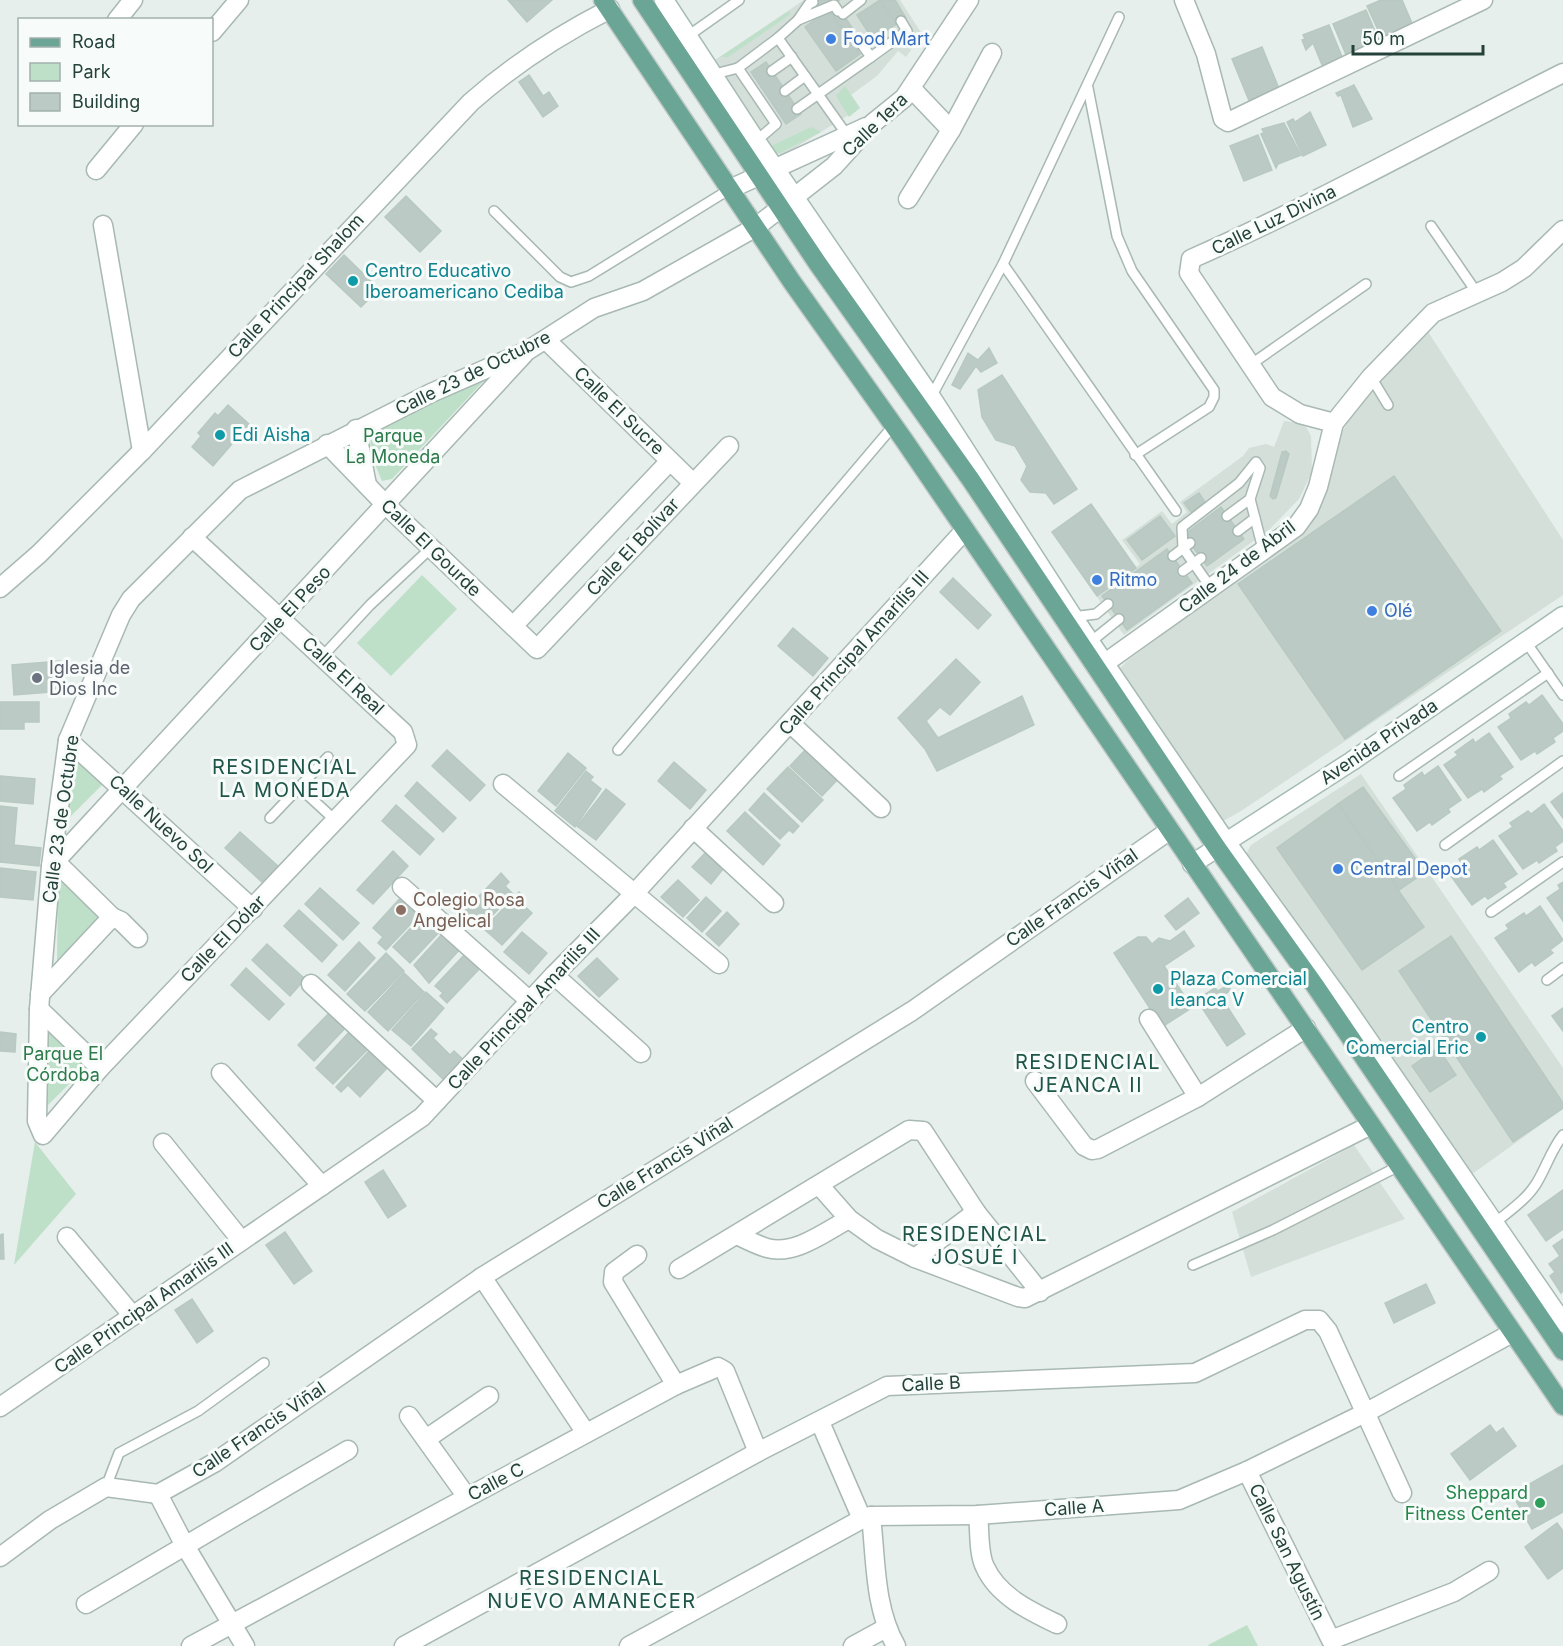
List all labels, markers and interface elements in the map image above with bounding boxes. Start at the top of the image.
legend [18,18,213,126]
scale bar [1353,18,1484,56]
place label: Food Mart [843,28,930,49]
text: 50 m [1362,28,1405,49]
text: Road [72,31,115,52]
marker: Food Mart [824,32,838,46]
text: Park [72,61,111,82]
street label: Calle 1era [838,89,912,161]
text: Building [72,91,140,112]
street label: Calle Luz Divina [1208,180,1339,259]
street label: Calle Principal Shalom [223,209,368,362]
place label: Centro Educativo Iberoamericano Cediba [365,260,564,302]
marker: Centro Educativo Iberoamericano Cediba [346,274,360,288]
street label: Calle 23 de Octubre [392,326,554,419]
street label: Calle El Sucre [570,362,669,459]
place label: Edi Aisha [232,424,310,445]
park label: Parque La Moneda [346,425,440,467]
marker: Edi Aisha [213,428,227,442]
street label: Calle El Bolívar [582,493,683,600]
street label: Calle El Gourde [377,495,486,601]
street label: Calle 24 de Abril [1174,516,1299,617]
street label: Calle El Peso [244,561,335,656]
street label: Calle Principal Amarilis III [774,566,933,739]
place label: Ritmo [1109,569,1157,590]
marker: Ritmo [1090,573,1104,587]
place label: Olé [1384,600,1413,621]
marker: Olé [1365,604,1379,618]
street label: Calle El Real [298,632,389,719]
place label: Iglesia de Dios Inc [49,657,130,699]
marker: Iglesia de Dios Inc [30,671,44,685]
street label: Avenida Privada [1316,695,1441,789]
street label: Calle 23 de Octubre [38,733,83,904]
district label: RESIDENCIAL LA MONEDA [212,755,358,802]
street label: Calle Nuevo Sol [105,770,218,877]
street label: Calle Francis Viñal [1002,844,1142,951]
place label: Central Depot [1350,858,1468,879]
marker: Central Depot [1331,862,1345,876]
place label: Colegio Rosa Angelical [413,889,525,931]
street label: Calle El Dólar [176,891,270,987]
marker: Colegio Rosa Angelical [394,903,408,917]
street label: Calle Principal Amarilis III [443,923,604,1094]
place label: Plaza Comercial Ieanca V [1170,968,1307,1010]
marker: Plaza Comercial Ieanca V [1151,982,1165,996]
place label: Centro Comercial Eric [1346,1016,1469,1058]
marker: Centro Comercial Eric [1474,1030,1488,1044]
park label: Parque El Córdoba [23,1043,103,1085]
district label: RESIDENCIAL JEANCA II [1015,1050,1161,1097]
street label: Calle Francis Viñal [593,1112,737,1213]
district label: RESIDENCIAL JOSUÉ I [902,1222,1048,1269]
street label: Calle Principal Amarilis III [50,1238,237,1378]
street label: Calle B [901,1371,961,1396]
street label: Calle Francis Viñal [188,1377,329,1482]
street label: Calle C [464,1458,527,1505]
street label: Calle San Agustín [1245,1480,1330,1624]
place label: Sheppard Fitness Center [1405,1482,1528,1524]
street label: Calle A [1043,1495,1105,1520]
marker: Sheppard Fitness Center [1533,1496,1547,1510]
district label: RESIDENCIAL NUEVO AMANECER [487,1566,697,1613]

